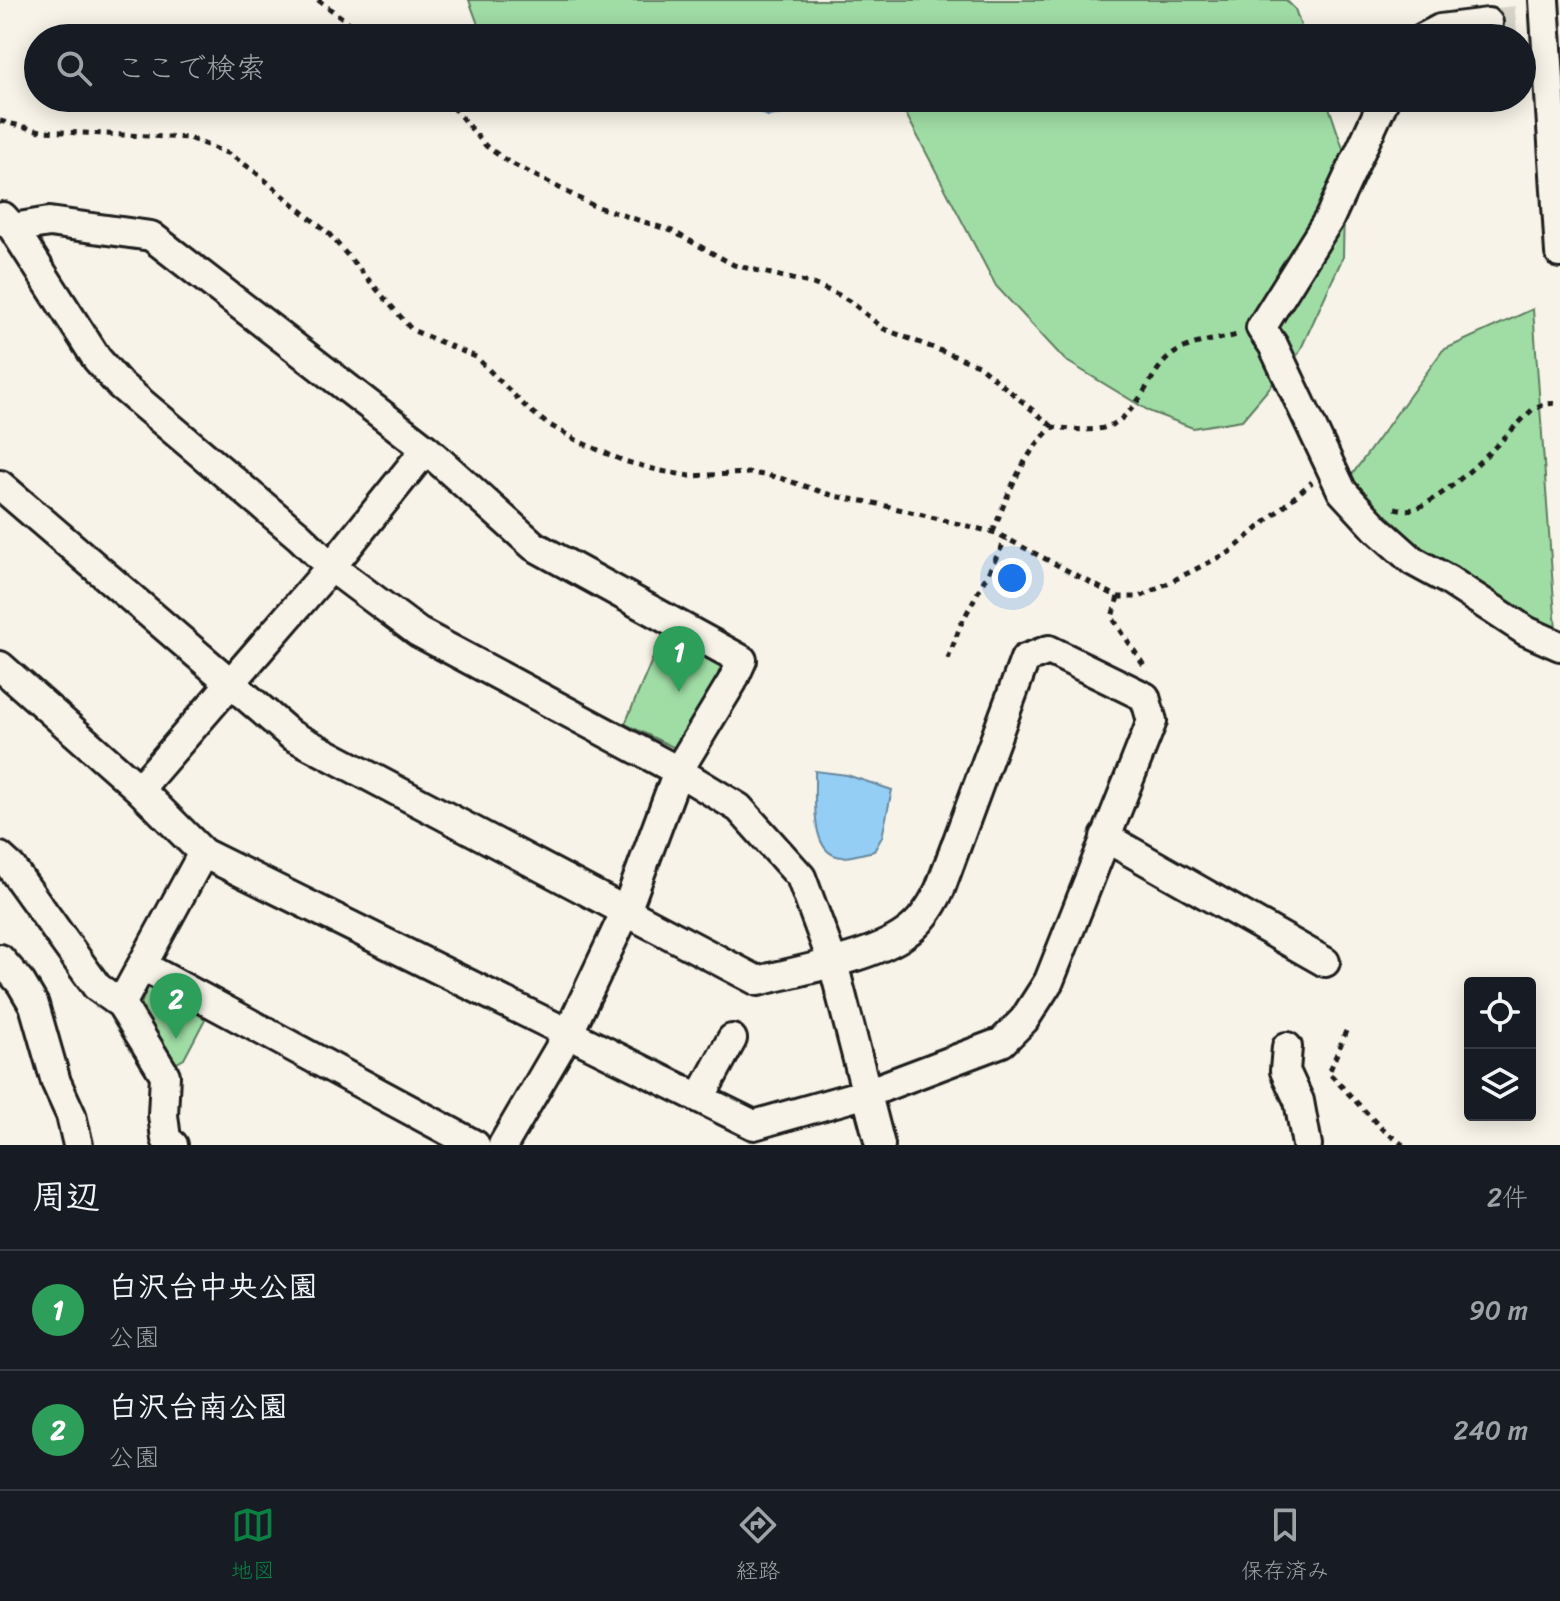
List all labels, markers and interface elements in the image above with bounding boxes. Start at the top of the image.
search box [24,24,1536,112]
text: ここで検索 [116,41,266,95]
icon: search [52,46,96,90]
your location [992,558,1032,598]
pin: 1 [653,626,705,692]
pin: 2 [150,973,202,1039]
map controls [1464,977,1536,1121]
button: locate [1464,977,1536,1049]
button: layers [1464,1049,1536,1121]
text: 周辺 [32,1167,100,1227]
text: 2件 [1487,1174,1528,1220]
text: 白沢台中央公園 [108,1260,318,1314]
text: 1 [52,1287,64,1333]
text: 90 m [1469,1287,1528,1333]
text: 公園 [108,1314,160,1360]
text: 白沢台南公園 [108,1380,288,1434]
text: 2 [50,1407,66,1453]
text: 240 m [1454,1407,1528,1453]
text: 公園 [108,1434,160,1480]
tab: 地図 [231,1503,275,1590]
tab: 経路 [736,1503,780,1590]
tab: 保存済み [1241,1503,1329,1590]

